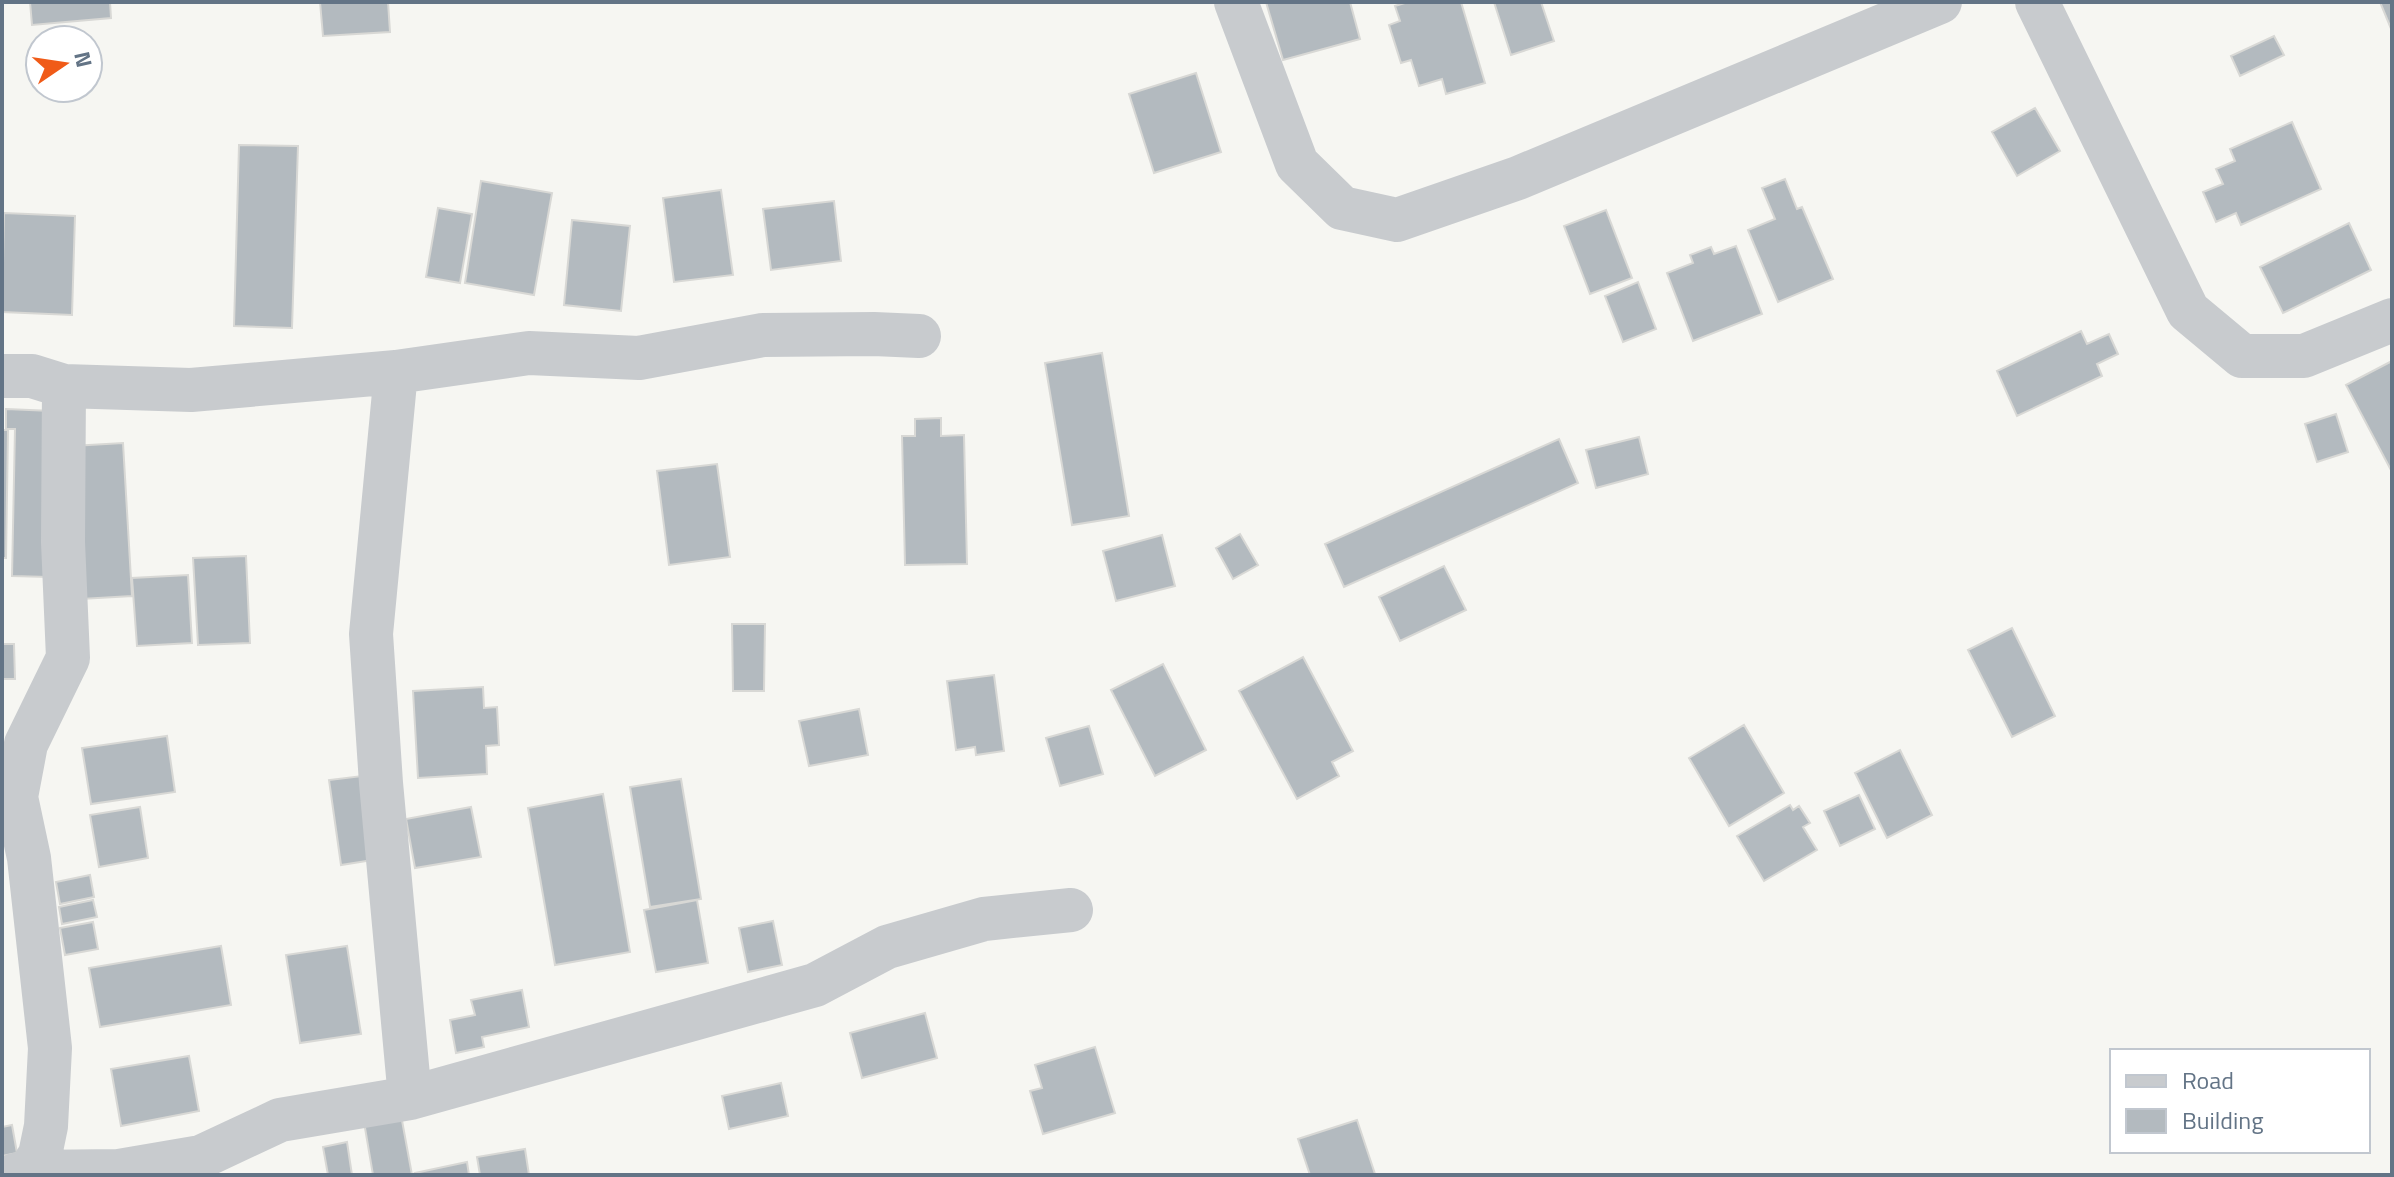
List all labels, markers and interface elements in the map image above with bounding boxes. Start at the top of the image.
north arrow [24,24,104,104]
text: N [65,48,102,71]
legend [2110,1049,2370,1153]
text: Road [2182,1062,2234,1098]
text: Building [2182,1102,2264,1138]

